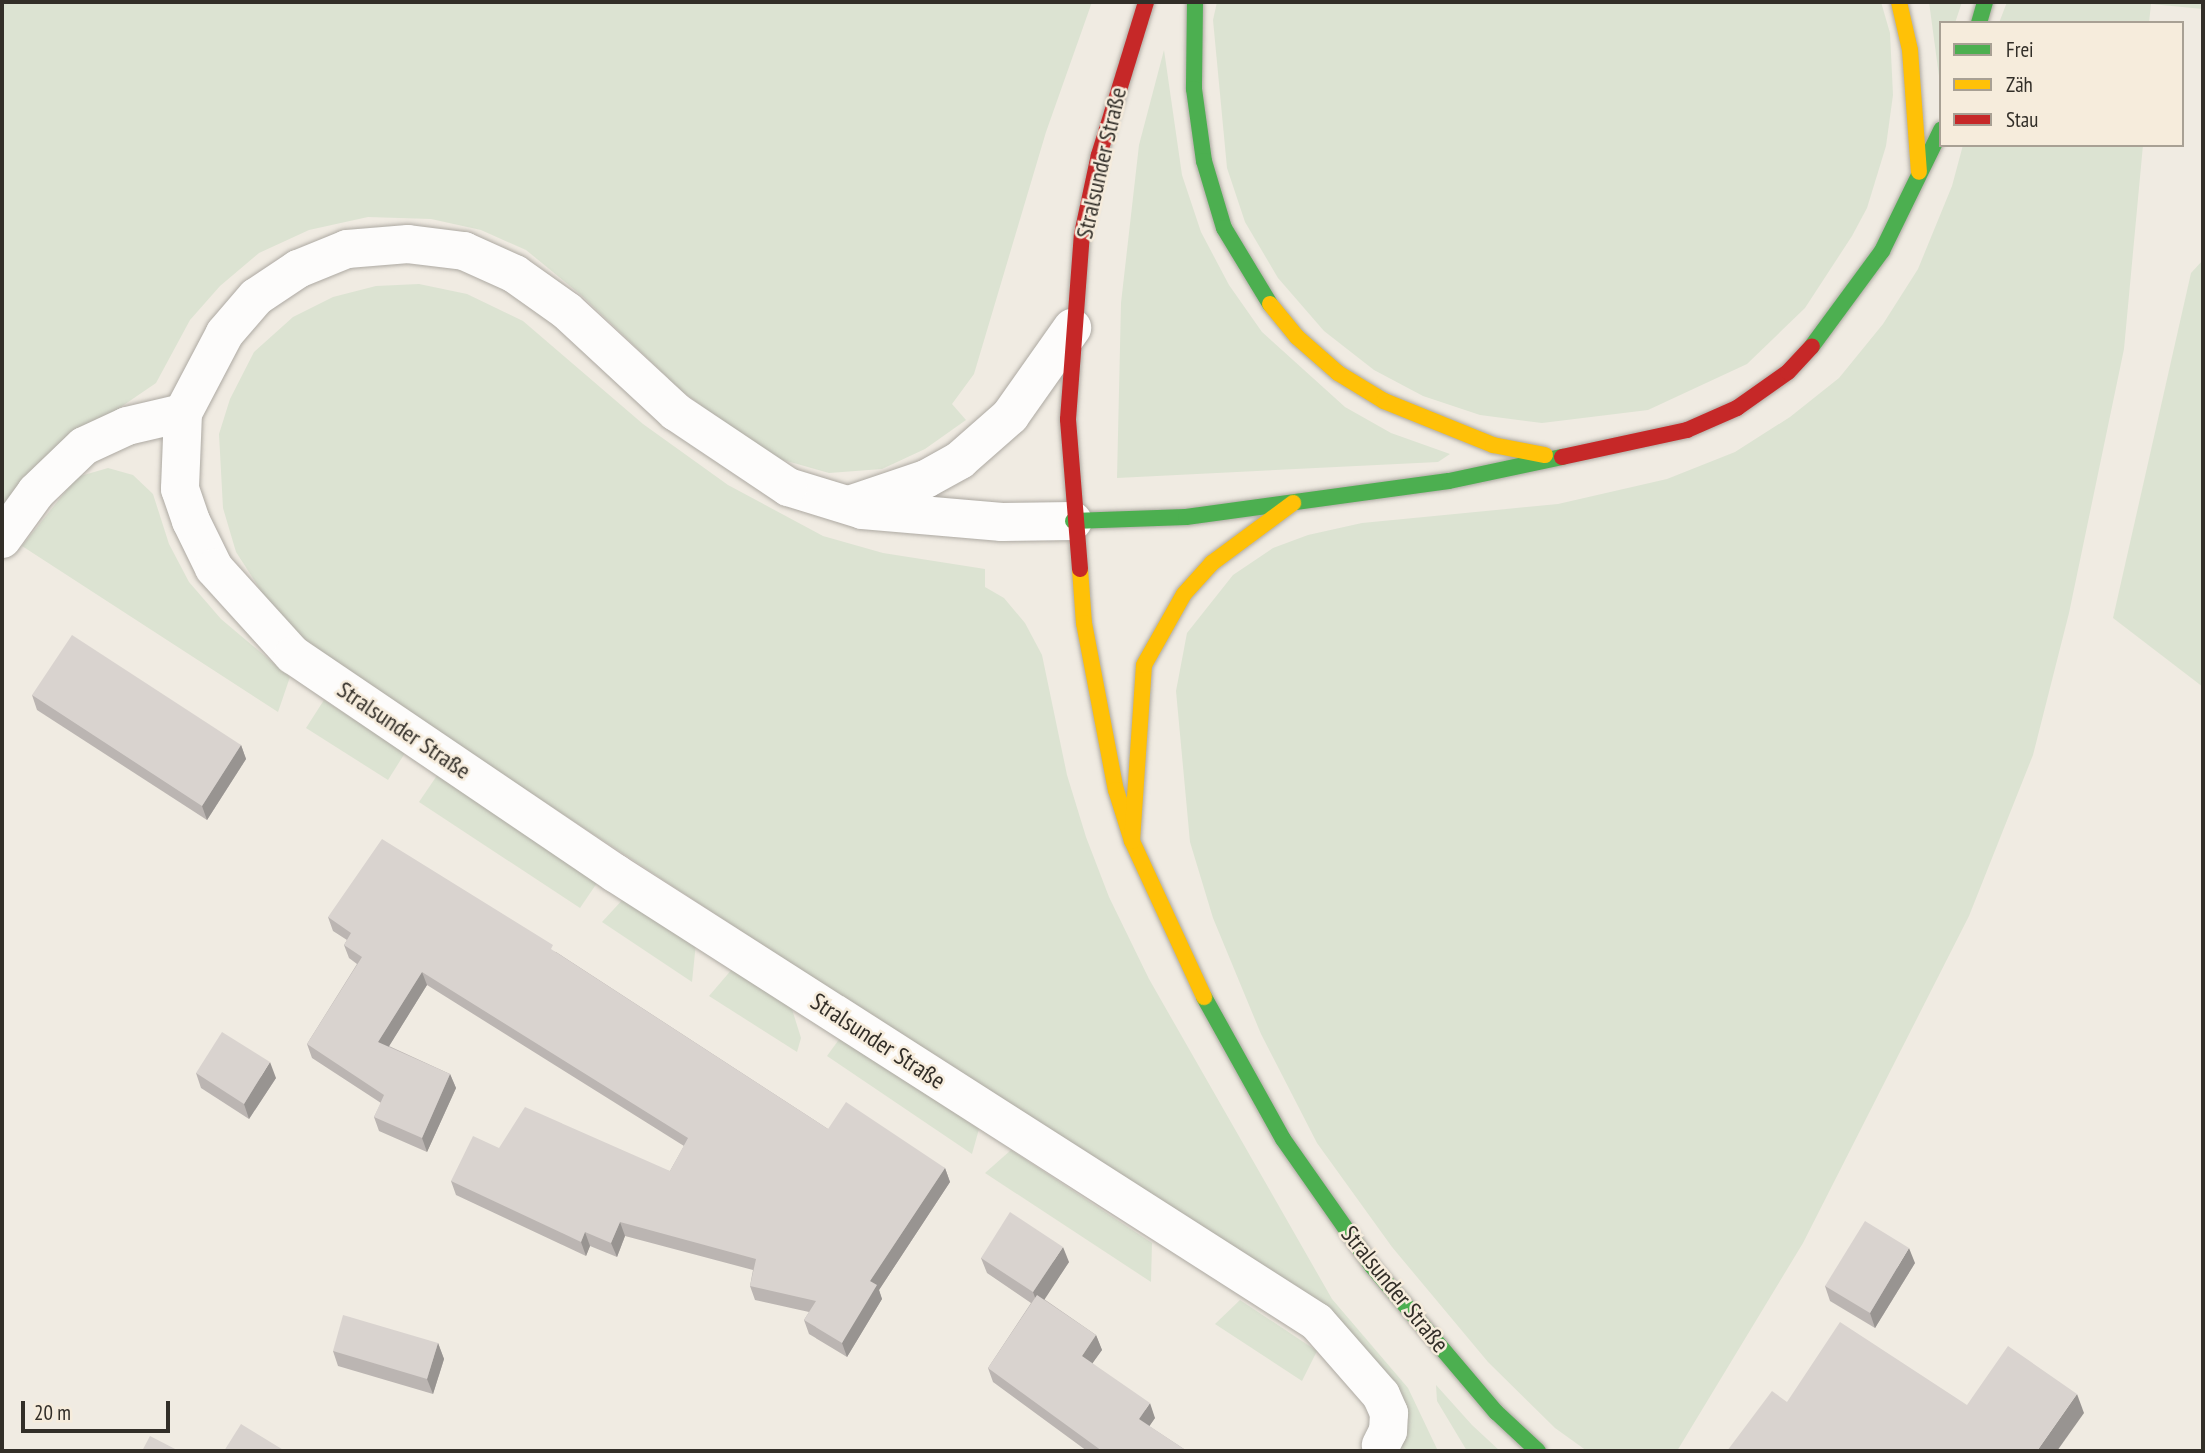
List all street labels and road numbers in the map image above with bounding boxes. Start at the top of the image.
street label: Stralsunder Straße [1070,85,1132,241]
street label: Stralsunder Straße [332,675,476,785]
street label: Stralsunder Straße [805,987,951,1095]
street label: Stralsunder Straße [1335,1220,1455,1358]

